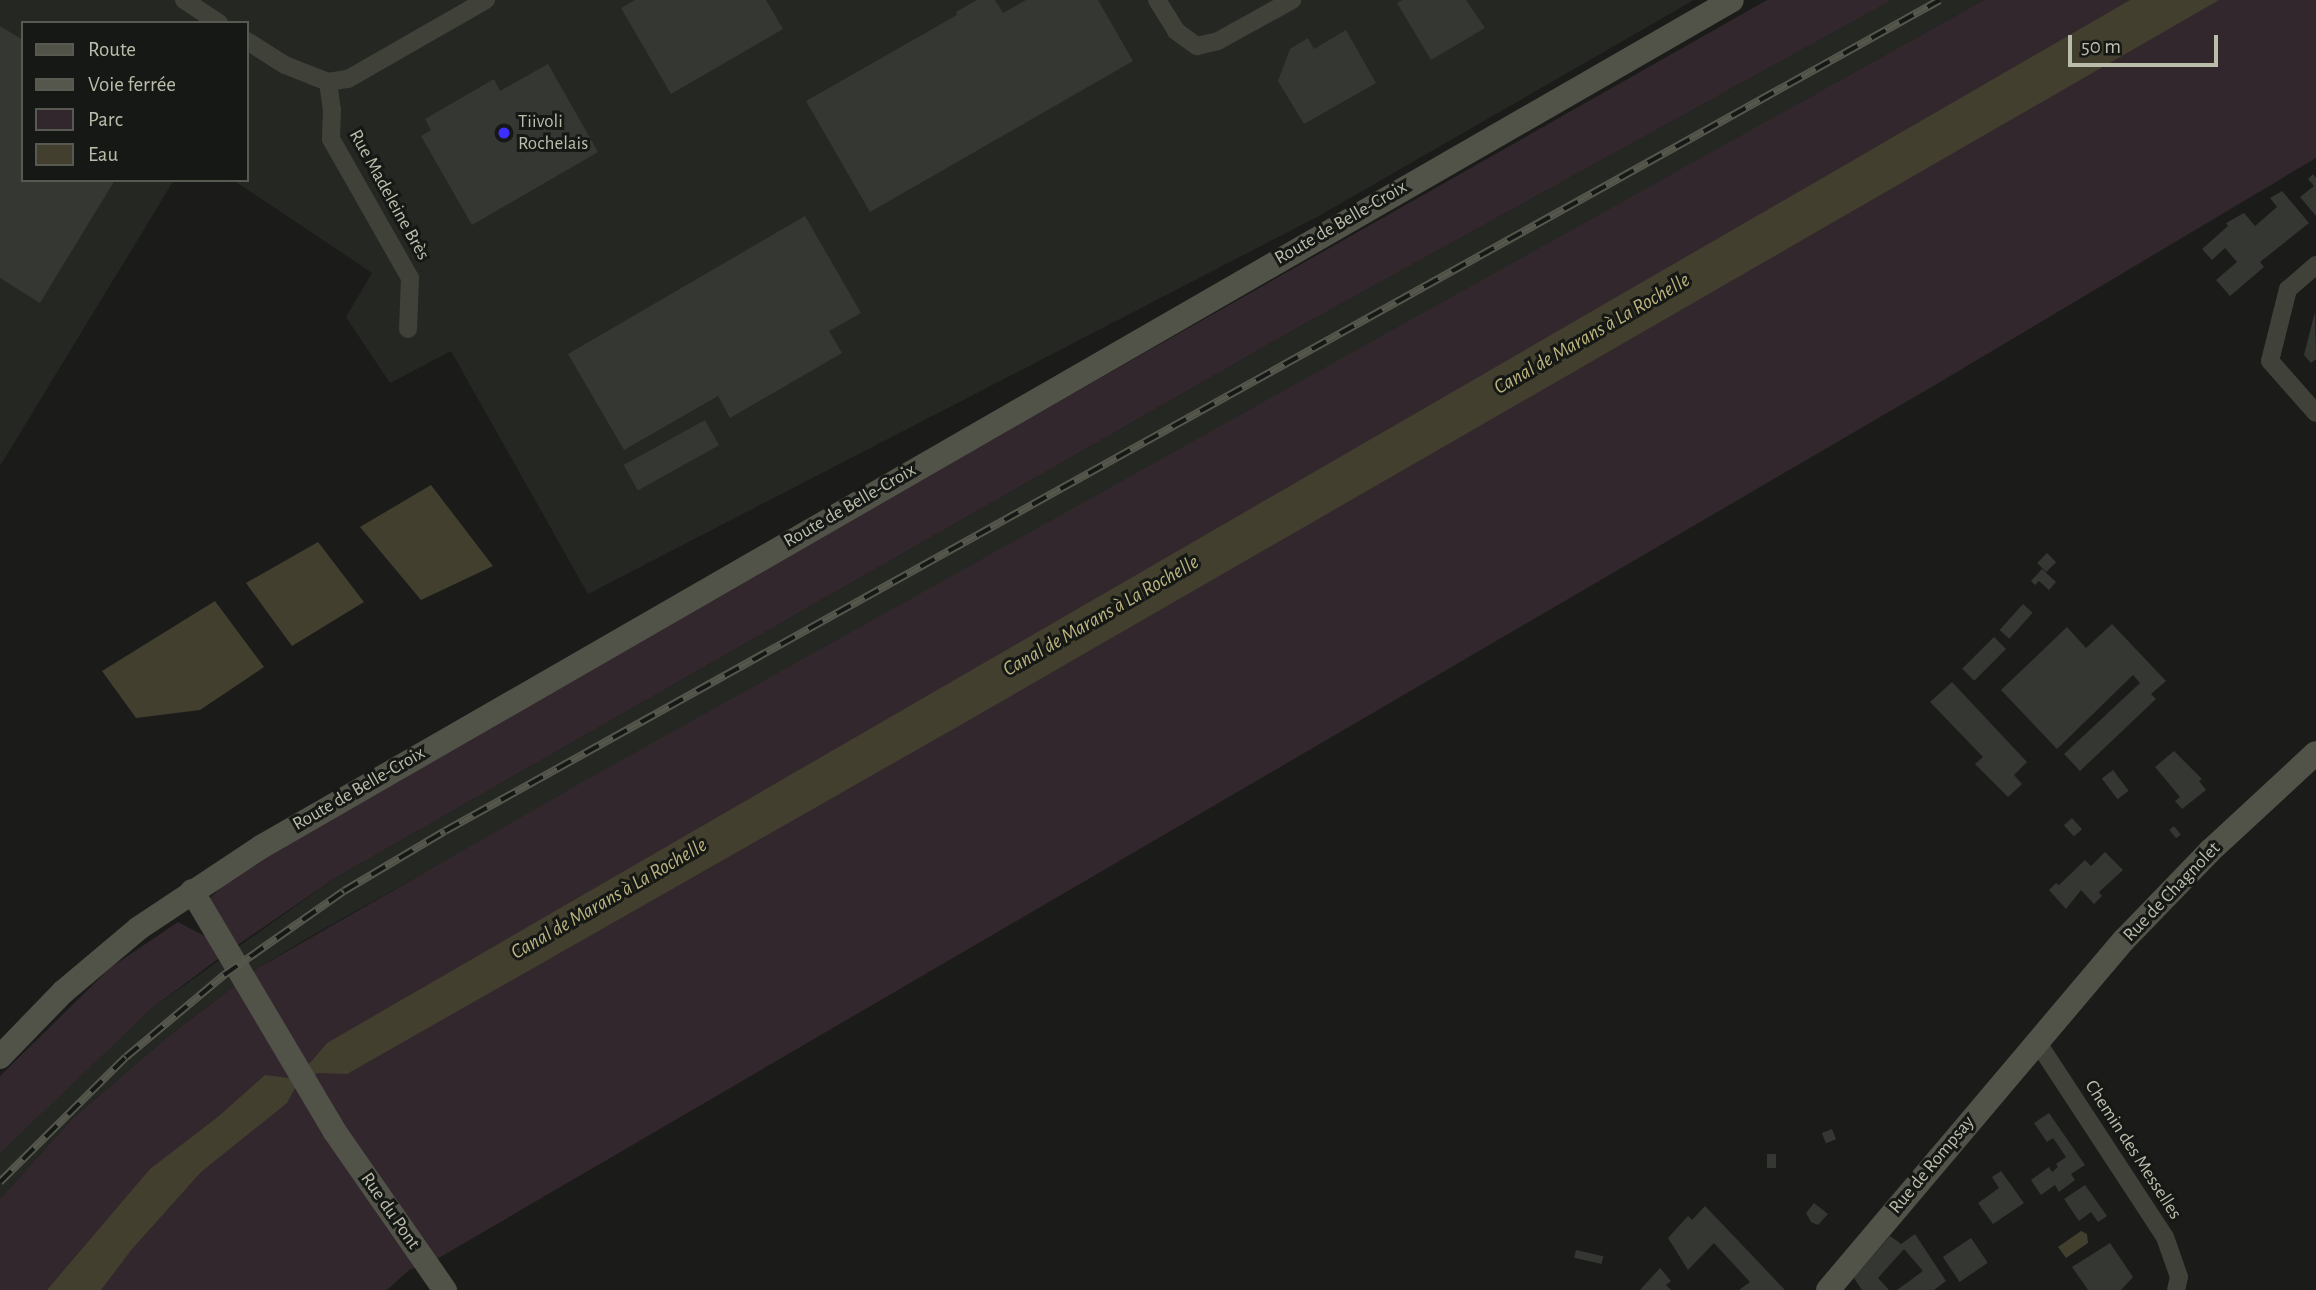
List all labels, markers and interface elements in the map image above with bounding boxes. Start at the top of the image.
legend [21,21,248,182]
scale bar [2071,21,2222,65]
text: 50 m [2081,36,2121,57]
text: Route [88,39,136,60]
text: Voie ferrée [88,74,176,95]
text: Parc [88,109,123,130]
place label: Tiivoli Rochelais [518,111,588,155]
marker: Tiivoli Rochelais [496,125,512,141]
street label: Rue Madeleine Brès [344,126,434,264]
text: Eau [88,144,118,165]
street label: Route de Belle-Croix [1271,176,1411,270]
water label: Canal de Marans à La Rochelle [1490,268,1694,400]
street label: Route de Belle-Croix [780,459,920,553]
water label: Canal de Marans à La Rochelle [999,550,1203,682]
street label: Route de Belle-Croix [289,742,429,836]
water label: Canal de Marans à La Rochelle [507,833,711,965]
street label: Rue de Chagnolet [2119,837,2225,947]
street label: Chemin des Messelles [2079,1076,2187,1224]
street label: Rue de Rompsay [1884,1111,1980,1219]
street label: Rue du Pont [355,1168,425,1254]

